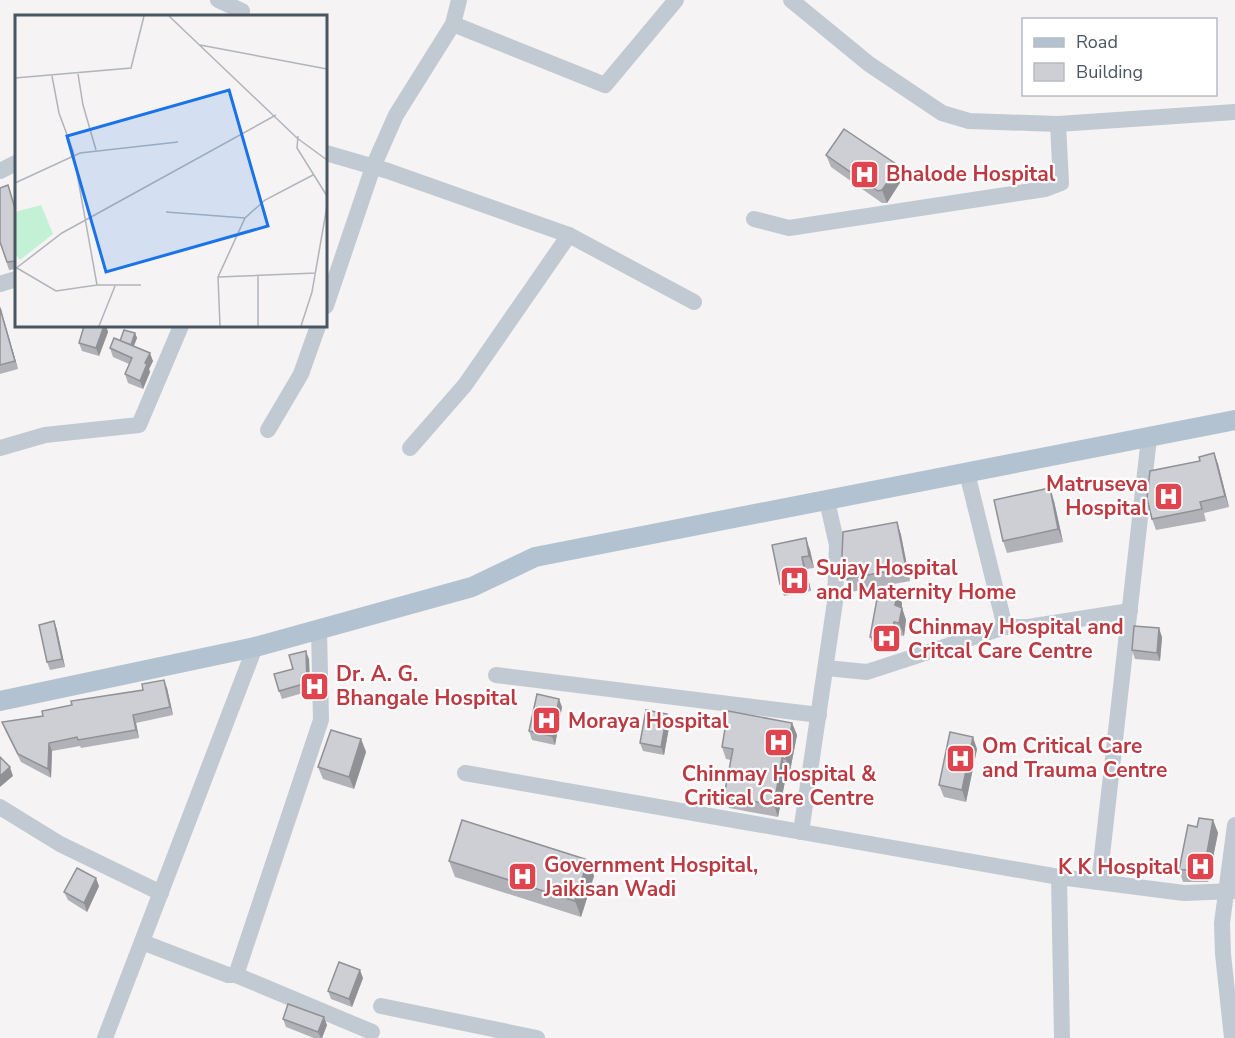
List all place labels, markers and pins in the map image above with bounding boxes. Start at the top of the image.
hospital icon: Bhalode Hospital [849,158,881,190]
place label: Bhalode Hospital [886,160,1056,188]
place label: Matruseva Hospital [1046,470,1148,522]
hospital icon: Matruseva Hospital [1153,480,1185,512]
place label: Sujay Hospital and Maternity Home [816,554,1016,606]
hospital icon: Sujay Hospital and Maternity Home [779,564,811,596]
place label: Chinmay Hospital and Critcal Care Centre [908,613,1124,665]
hospital icon: Chinmay Hospital and Critcal Care Centre [871,623,903,655]
place label: Dr. A. G. Bhangale Hospital [336,660,517,712]
hospital icon: Dr. A. G. Bhangale Hospital [299,670,331,702]
hospital icon: Moraya Hospital [531,705,563,737]
place label: Moraya Hospital [568,707,729,735]
hospital icon: Chinmay Hospital & Critical Care Centre [763,727,795,759]
place label: Om Critical Care and Trauma Centre [982,732,1168,784]
hospital icon: Om Critical Care and Trauma Centre [945,742,977,774]
place label: Chinmay Hospital & Critical Care Centre [682,760,877,812]
place label: Government Hospital, Jaikisan Wadi [543,851,758,903]
hospital icon: K K Hospital [1185,851,1217,883]
place label: K K Hospital [1058,853,1180,881]
hospital icon: Government Hospital, Jaikisan Wadi [507,861,539,893]

